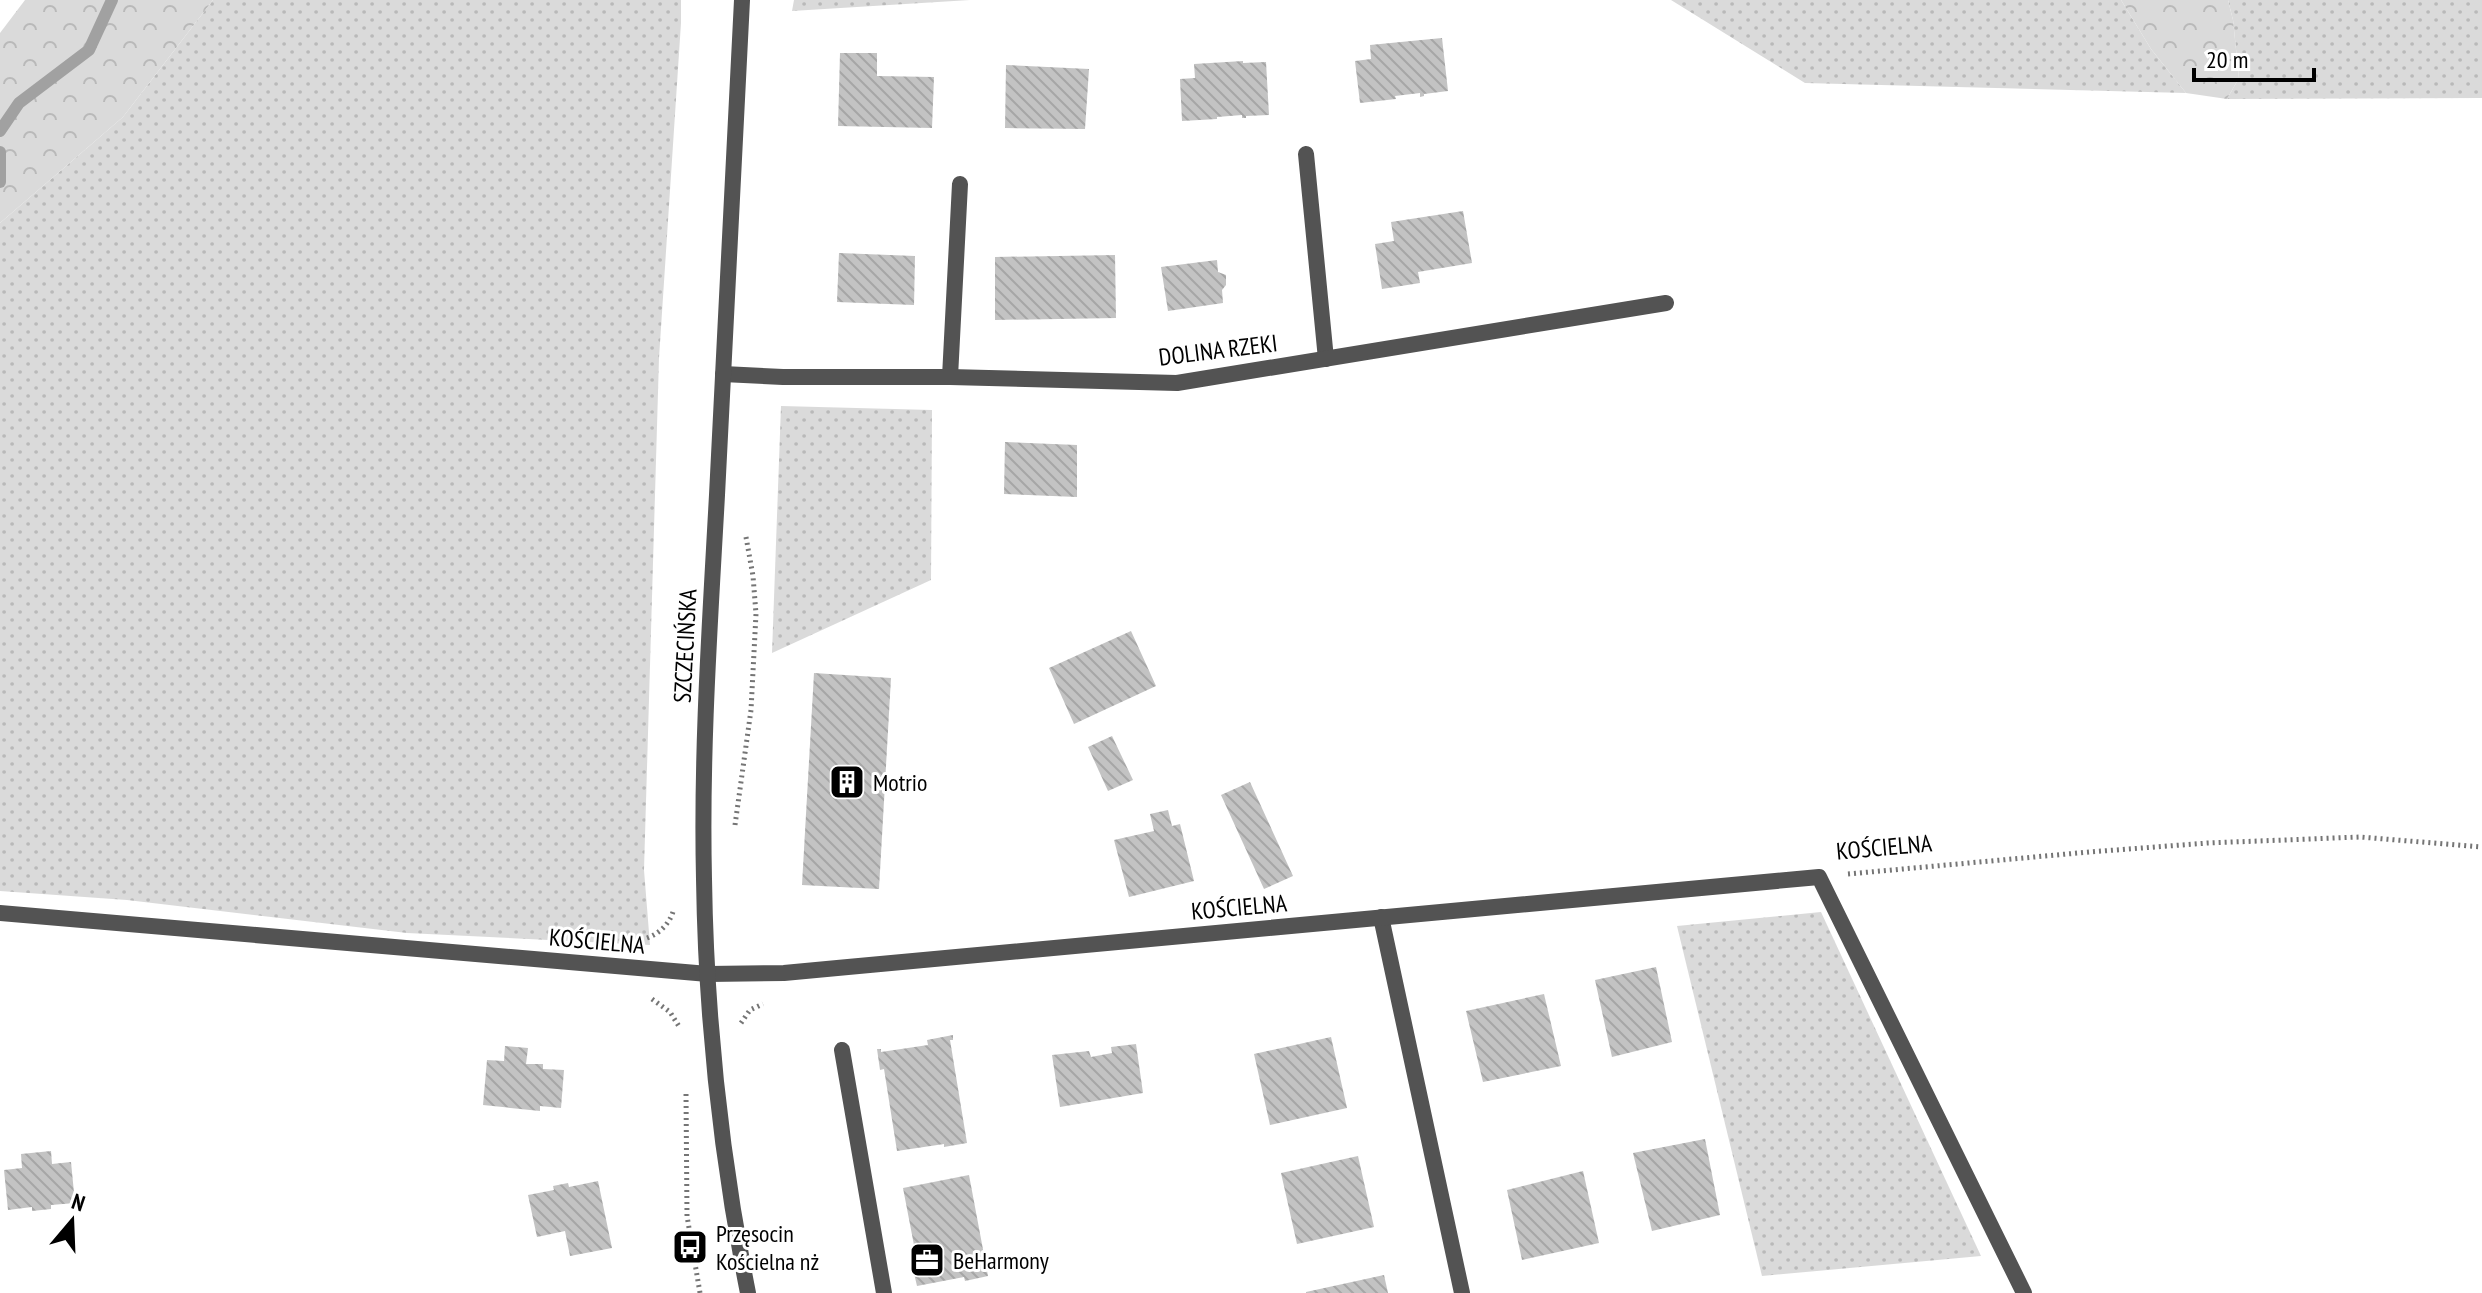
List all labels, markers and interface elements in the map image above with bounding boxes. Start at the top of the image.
scale bar [2194,32,2314,82]
text: 20 m [2206,44,2248,75]
street label: DOLINA RZEKI [1157,327,1279,373]
street label: SZCZECIŃSKA [667,588,703,704]
building icon: Motrio [828,763,866,801]
place label: Motrio [873,767,927,798]
street label: KOŚCIELNA [1835,827,1934,867]
street label: KOŚCIELNA [1190,887,1289,927]
street label: KOŚCIELNA [548,921,647,961]
north arrow [32,1181,112,1261]
text: N [68,1187,89,1217]
place label: Przęsocin Kościelna nż [716,1218,819,1277]
bus stop icon: Przęsocin Kościelna nż [671,1228,709,1266]
office icon: BeHarmony [908,1241,946,1279]
place label: BeHarmony [953,1245,1049,1276]

